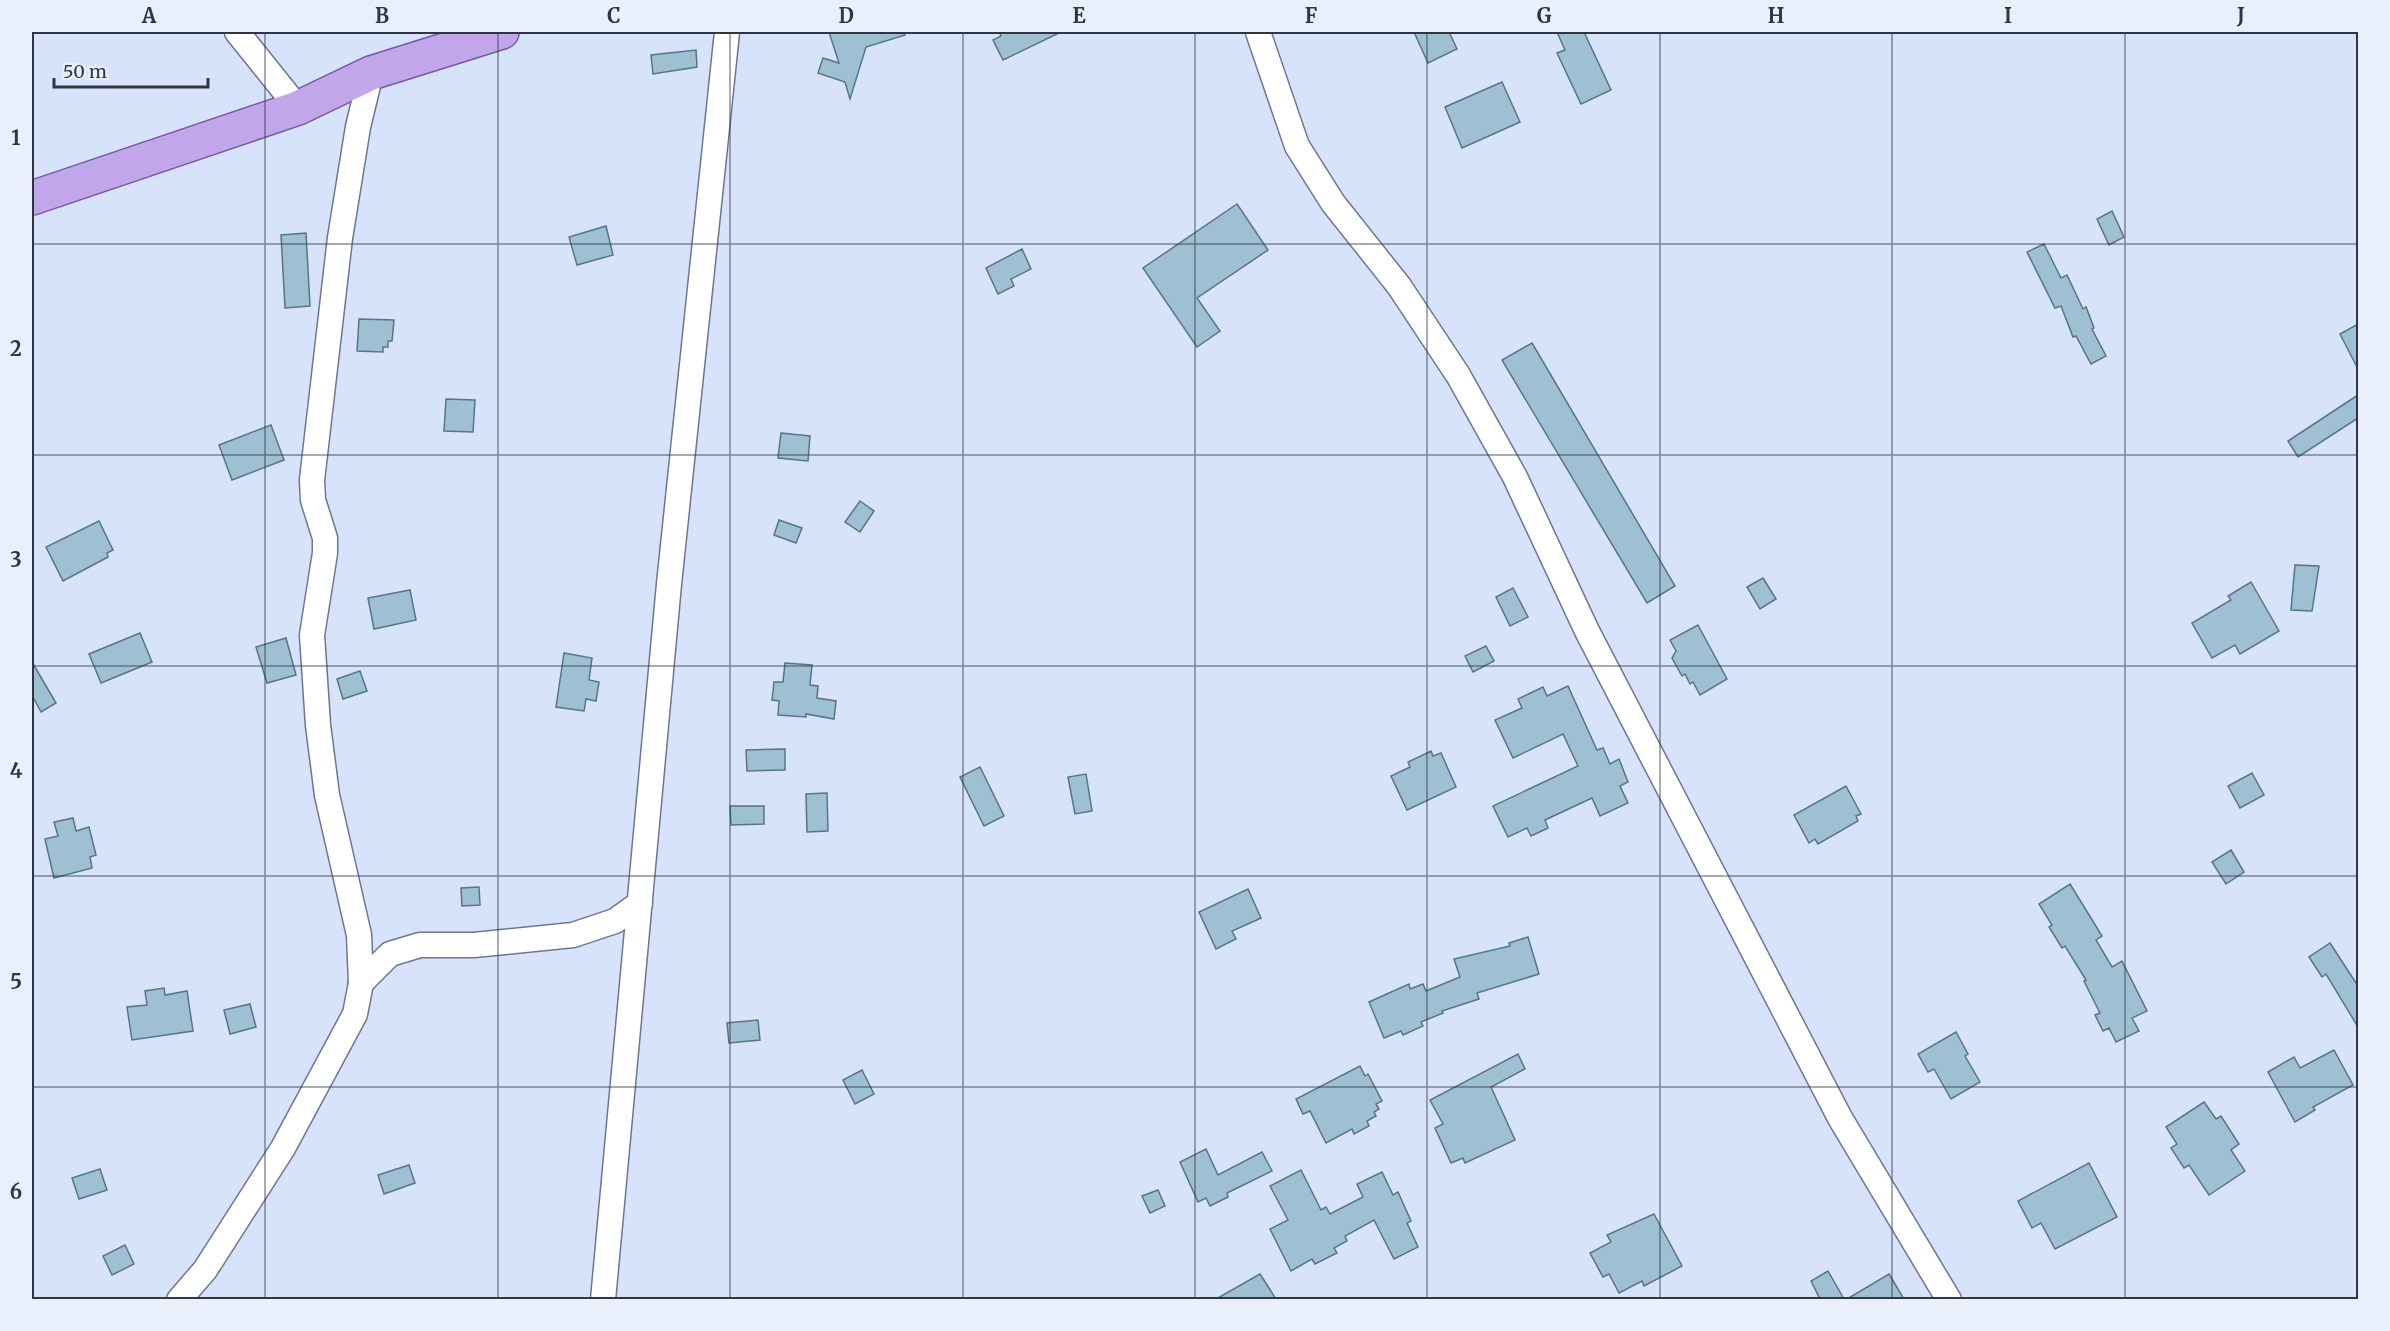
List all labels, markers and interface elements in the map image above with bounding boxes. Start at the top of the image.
text: A [141,3,157,28]
text: B [375,3,389,28]
text: C [607,3,621,28]
text: D [838,3,854,28]
text: E [1072,3,1086,28]
text: F [1305,3,1318,28]
text: G [1537,3,1552,28]
text: H [1768,3,1784,28]
text: I [2004,3,2012,28]
text: J [2236,3,2245,28]
scale bar [54,51,208,89]
text: 50 m [63,60,107,83]
text: 1 [11,125,21,150]
text: 2 [10,336,22,361]
text: 3 [10,547,22,572]
text: 4 [10,758,23,783]
text: 5 [10,969,22,994]
text: 6 [10,1179,22,1204]

